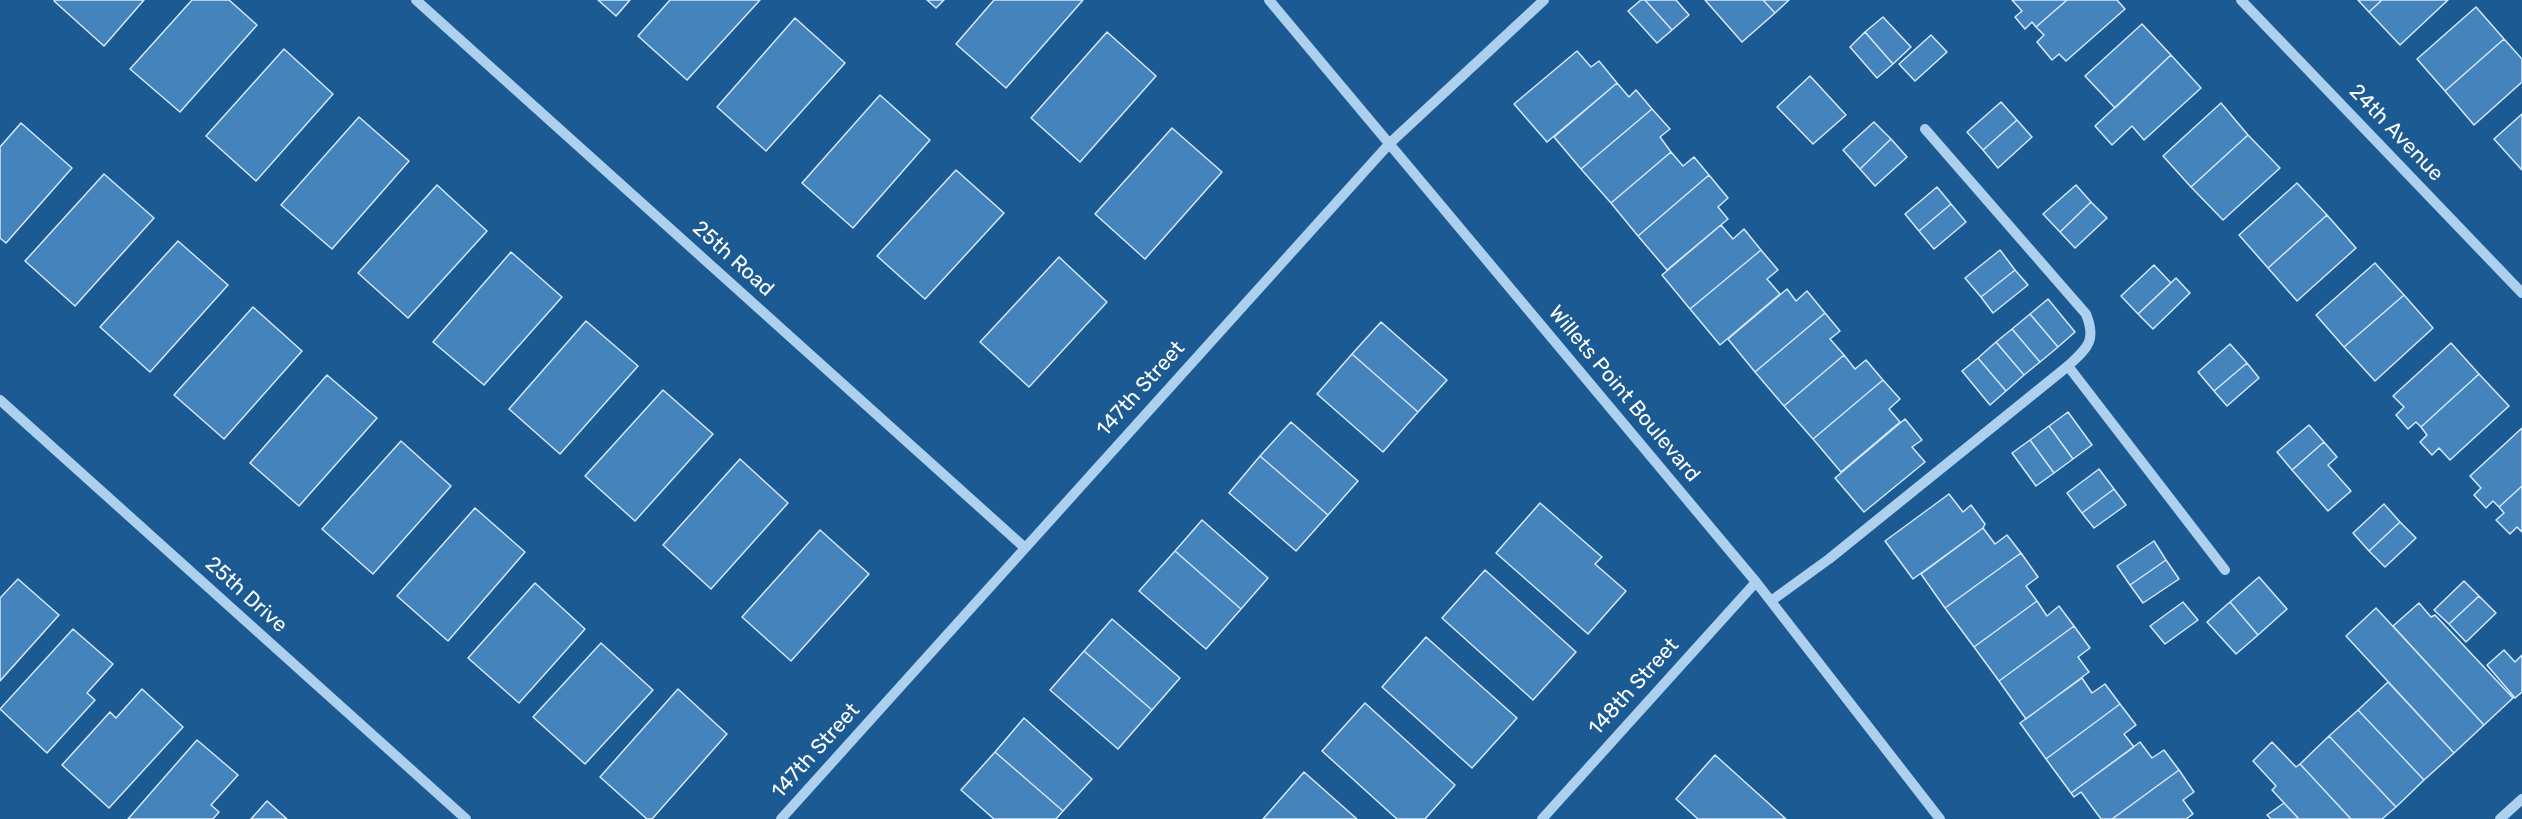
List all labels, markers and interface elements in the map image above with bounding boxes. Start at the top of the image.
street label: 24th Avenue [2344,79,2448,187]
street label: 25th Road [687,216,779,302]
street label: Willets Point Boulevard [1543,301,1705,487]
street label: 147th Street [1092,336,1190,442]
street label: 25th Drive [200,552,292,638]
street label: 148th Street [1584,633,1684,741]
street label: 147th Street [767,698,865,804]

